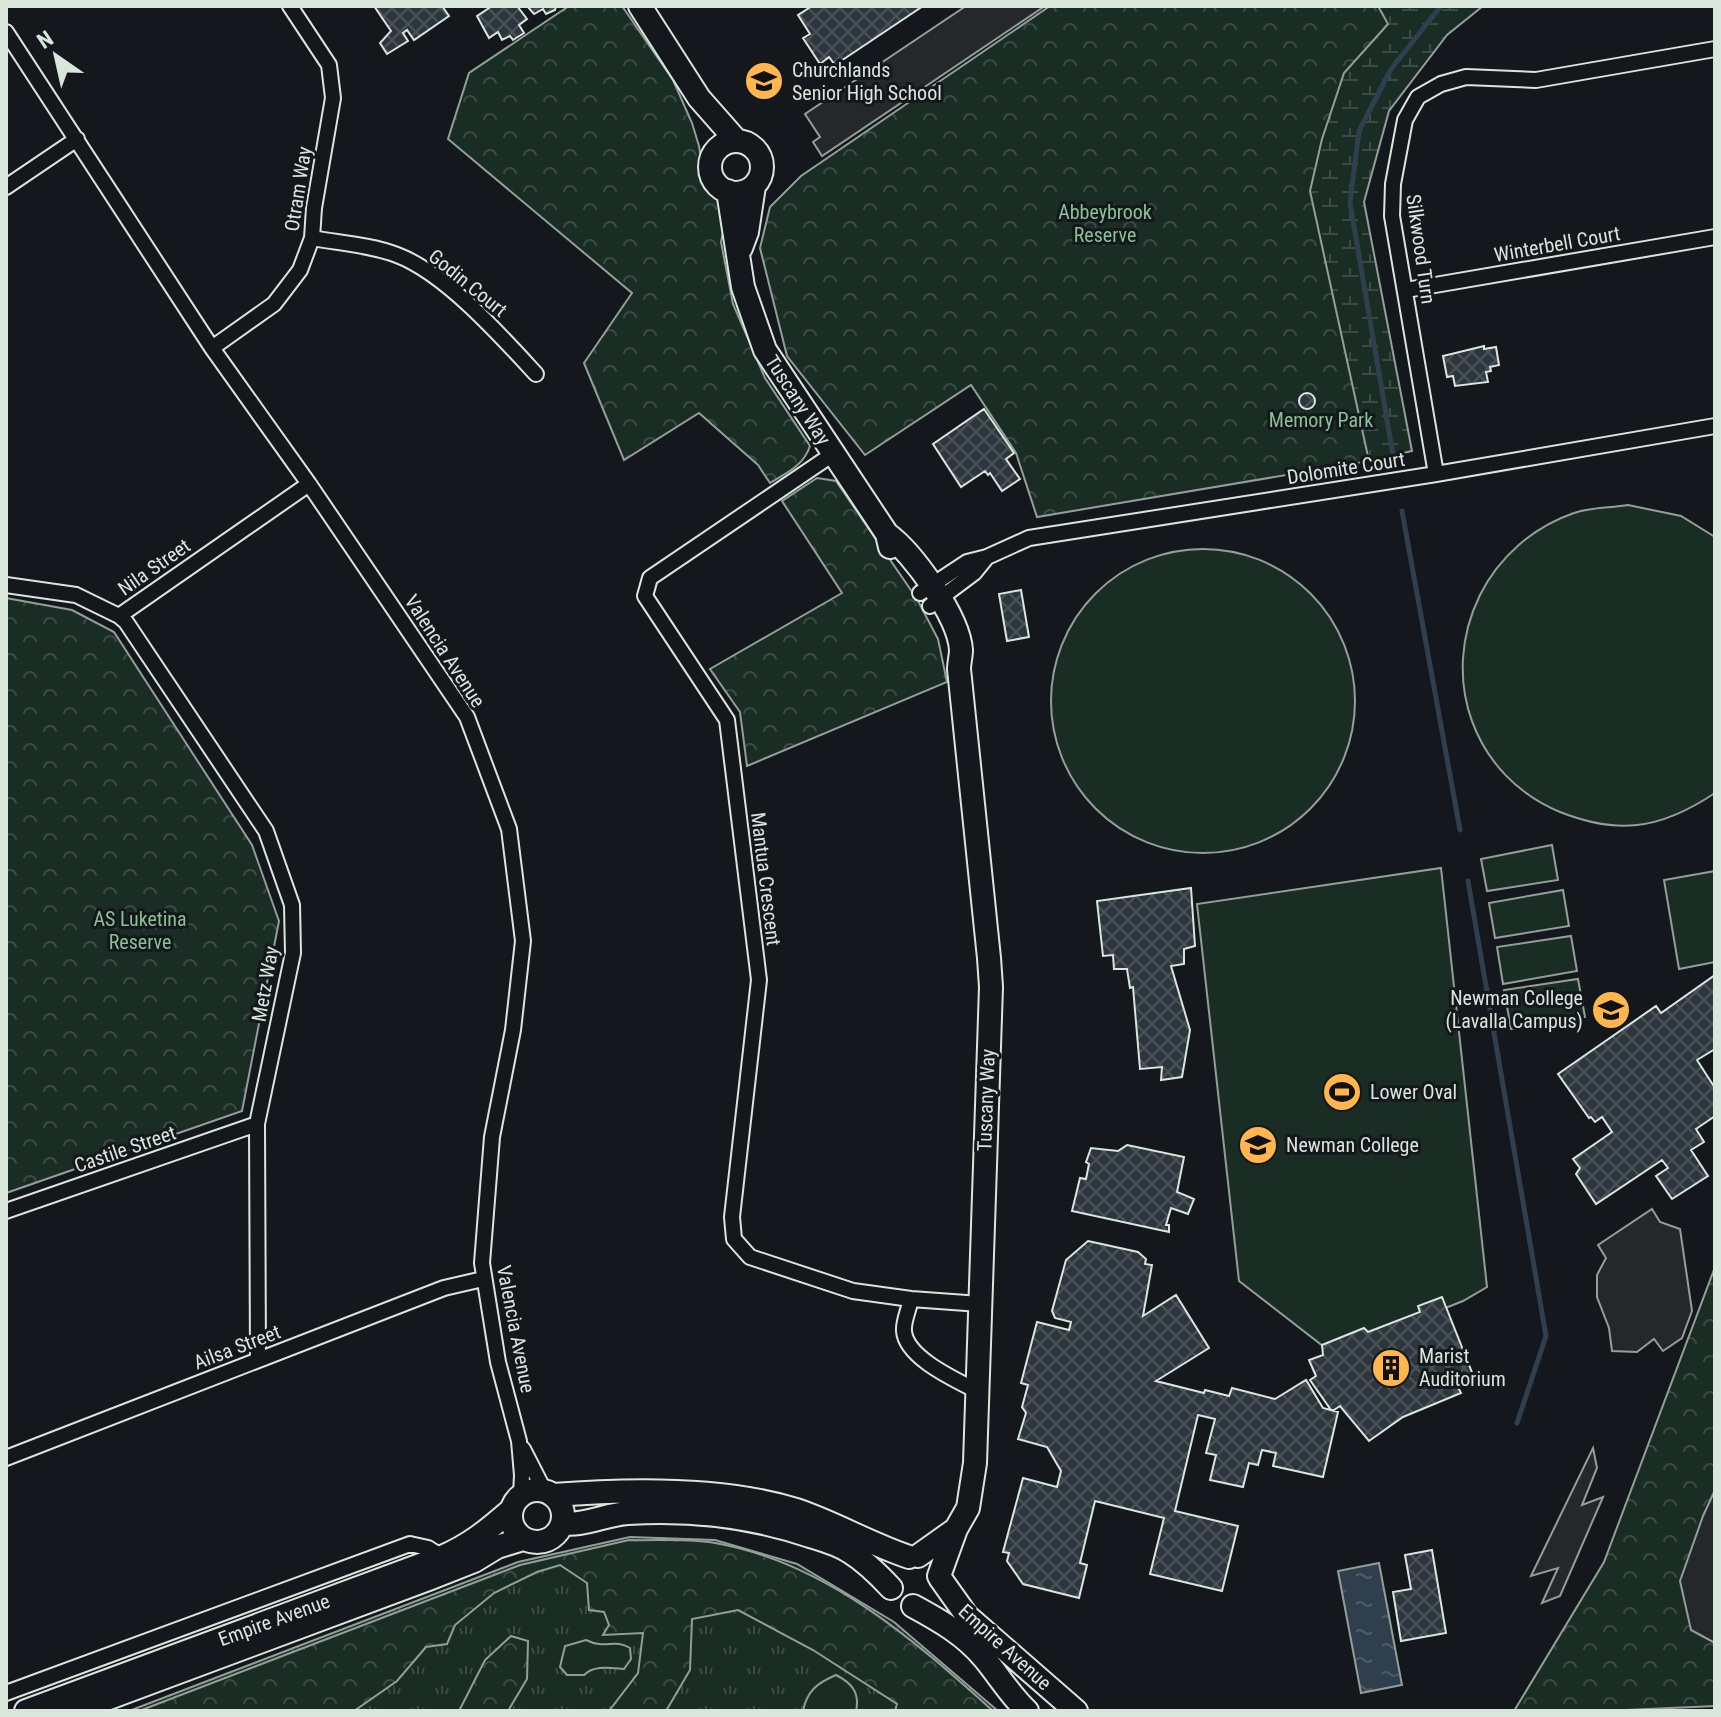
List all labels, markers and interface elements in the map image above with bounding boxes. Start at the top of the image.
north arrow [16,16,96,96]
text: N [33,26,58,54]
place label: Churchlands Senior High School [792,58,942,105]
school or university icon: Churchlands Senior High School [743,60,785,102]
street label: Otram Way [279,145,317,233]
street label: Silkwood Turn [1401,193,1441,305]
park label: Abbeybrook Reserve [1058,200,1152,247]
street label: Winterbell Court [1492,221,1622,267]
street label: Godin Court [424,244,512,322]
street label: Tuscany Way [760,351,836,449]
park label: Memory Park [1269,408,1373,432]
street label: Dolomite Court [1285,447,1407,489]
street label: Nila Street [113,533,195,601]
street label: Valencia Avenue [400,590,490,712]
street label: Mantua Crescent [746,811,786,947]
park label: AS Luketina Reserve [93,907,187,954]
street label: Metz Way [247,944,283,1024]
place label: Newman College (Lavalla Campus) [1445,986,1583,1033]
school or university icon: Newman College (Lavalla Campus) [1590,989,1632,1031]
street label: Tuscany Way [972,1048,1000,1152]
sports icon: Lower Oval [1321,1071,1363,1113]
place label: Lower Oval [1370,1080,1457,1104]
street label: Castile Street [71,1120,179,1178]
school or university icon: Newman College [1237,1124,1279,1166]
place label: Newman College [1286,1133,1419,1157]
street label: Valencia Avenue [492,1263,540,1395]
street label: Ailsa Street [190,1319,284,1374]
place label: Marist Auditorium [1419,1344,1506,1391]
building icon: Marist Auditorium [1370,1347,1412,1389]
street label: Empire Avenue [215,1589,333,1651]
street label: Empire Avenue [954,1599,1056,1695]

